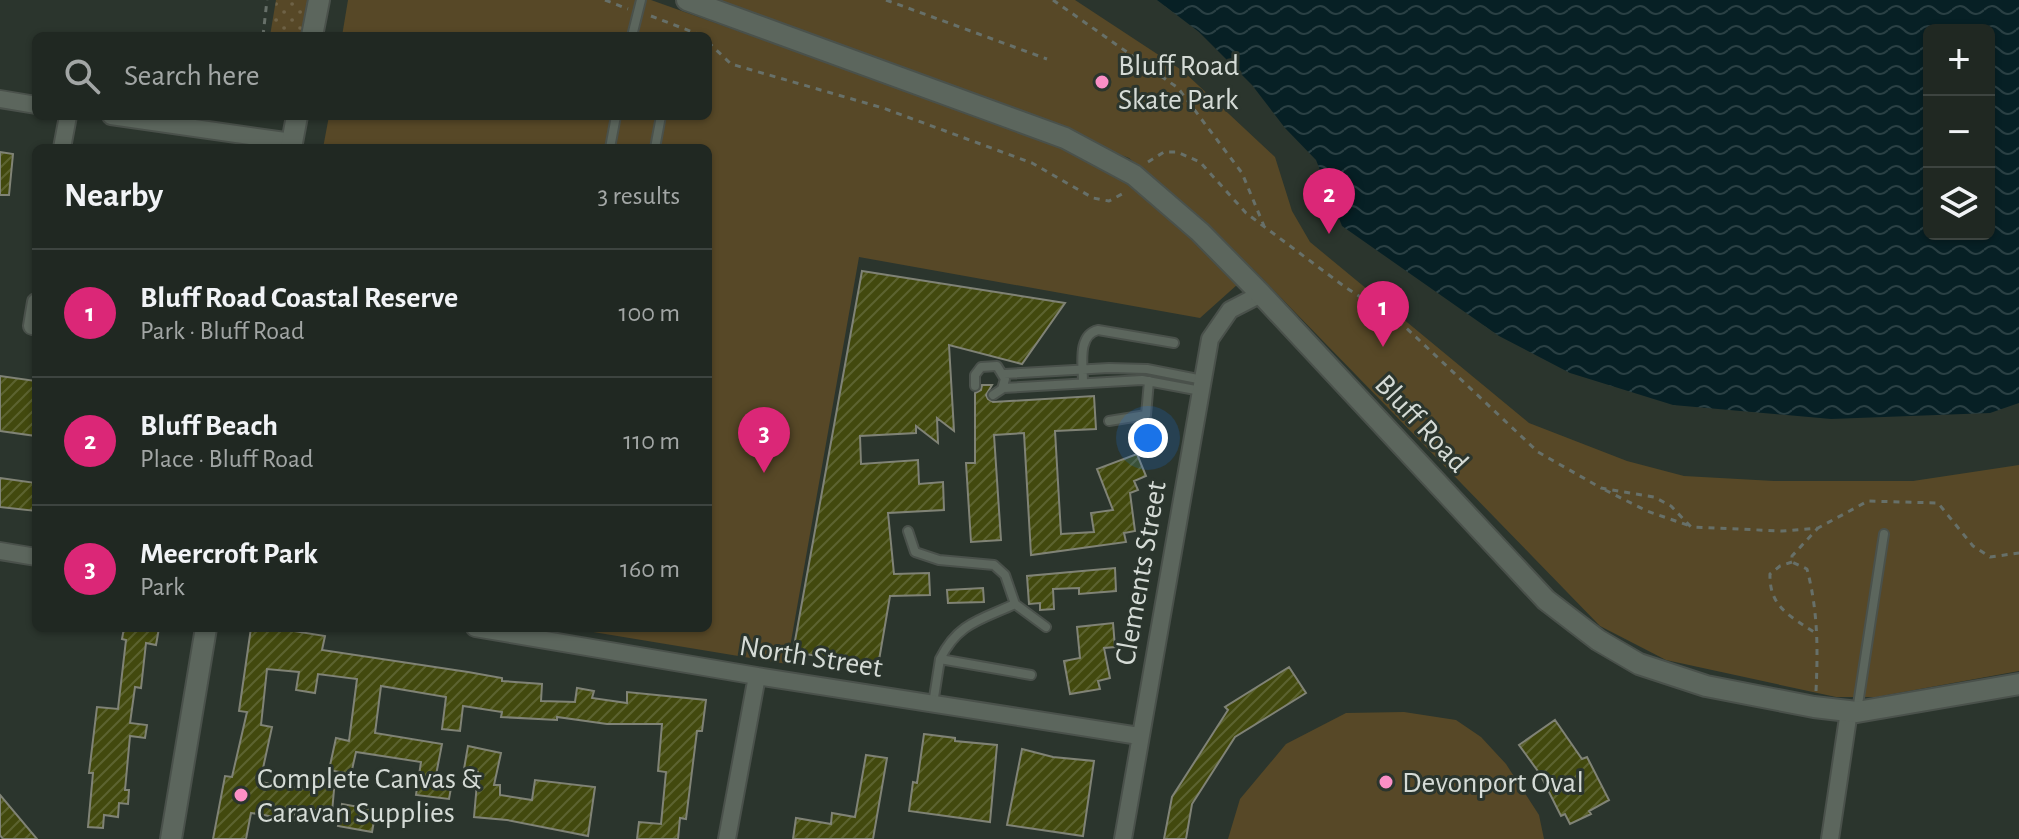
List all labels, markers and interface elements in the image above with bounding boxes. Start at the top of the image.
map controls [1923,24,1995,240]
button: + [1923,24,1995,96]
search box [32,32,712,120]
place label: Bluff Road Skate Park [1118,51,1239,115]
icon: search [60,54,104,98]
text: Search here [124,61,260,91]
marker: Bluff Road Skate Park [1093,73,1111,91]
button: − [1923,96,1995,168]
pin: 2 [1303,168,1355,234]
button: layers [1923,168,1995,240]
text: Nearby [64,179,163,213]
text: 3 results [597,183,680,209]
pin: 1 [1357,281,1409,347]
text: Bluff Road Coastal Reserve [140,283,458,313]
text: 1 [85,300,95,326]
text: 100 m [619,300,680,326]
text: Park · Bluff Road [140,318,305,344]
street label: Bluff Road [1369,369,1474,478]
pin: 3 [738,407,790,473]
text: Bluff Beach [140,411,278,441]
your location [1128,418,1168,458]
text: 2 [84,428,96,454]
text: 110 m [623,428,680,454]
text: Place · Bluff Road [140,446,314,472]
street label: Clements Street [1110,478,1172,668]
text: Meercroft Park [140,539,318,569]
text: 3 [84,556,96,582]
text: 160 m [620,556,680,582]
text: Park [140,574,185,600]
street label: North Street [737,631,885,683]
place label: Complete Canvas & Caravan Supplies [257,764,482,828]
place label: Devonport Oval [1402,768,1584,798]
marker: Devonport Oval [1377,773,1395,791]
marker: Complete Canvas & Caravan Supplies [232,786,250,804]

